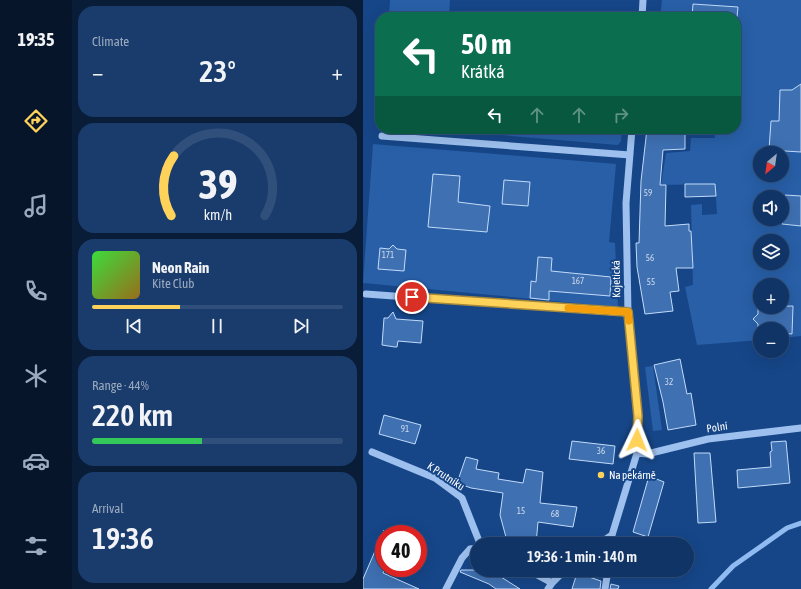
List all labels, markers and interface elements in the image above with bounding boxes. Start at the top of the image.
icon: left [395,28,447,80]
text: 50 m [461,28,511,60]
text: 19:35 [17,29,55,50]
text: Climate [92,34,129,49]
text: 23° [199,54,236,88]
text: − [92,59,103,85]
text: + [332,59,343,85]
text: Krátká [461,61,505,82]
icon: left [484,104,506,126]
icon: ahead [526,104,548,126]
icon: ahead [568,104,590,126]
icon: right [610,104,632,126]
icon: directions [22,107,50,135]
north arrow [753,146,789,182]
map controls [753,146,789,358]
text: 39 [198,160,237,208]
house number: 59 [644,188,652,198]
button: sound [753,190,789,226]
icon: music [22,192,50,220]
text: km/h [203,206,232,222]
button: layers [753,234,789,270]
house number: 171 [382,250,394,260]
house number: 56 [646,253,654,263]
text: Neon Rain [152,259,209,276]
street label: Kojetická [610,260,622,298]
text: Kite Club [152,276,194,291]
house number: 167 [572,276,584,286]
icon: phone [22,277,50,305]
house number: 55 [647,277,655,287]
button: + [753,278,789,314]
pin [395,280,429,314]
icon: arrive [401,286,423,308]
icon: previous [123,315,145,337]
icon: pause [206,315,228,337]
icon: next [290,315,312,337]
button: − [753,322,789,358]
icon: climate [22,362,50,390]
house number: 32 [665,377,673,387]
text: Range · 44% [92,378,149,393]
text: 220 km [92,398,173,432]
position arrow [616,419,658,461]
street label: Polní [706,420,729,434]
house number: 91 [401,424,409,434]
house number: 36 [597,446,605,456]
icon: car [22,447,50,475]
street label: K Prutníku [425,460,467,492]
place label: Na pekárně [609,469,656,481]
marker: Na pekárně [596,470,606,480]
text: Arrival [92,501,124,516]
house number: 15 [517,506,525,516]
house number: 68 [551,509,559,519]
text: 19:36 [92,521,154,555]
speed limit sign: 40 [375,525,427,577]
icon: filters [22,532,50,560]
text: 19:36 · 1 min · 140 m [527,548,637,565]

